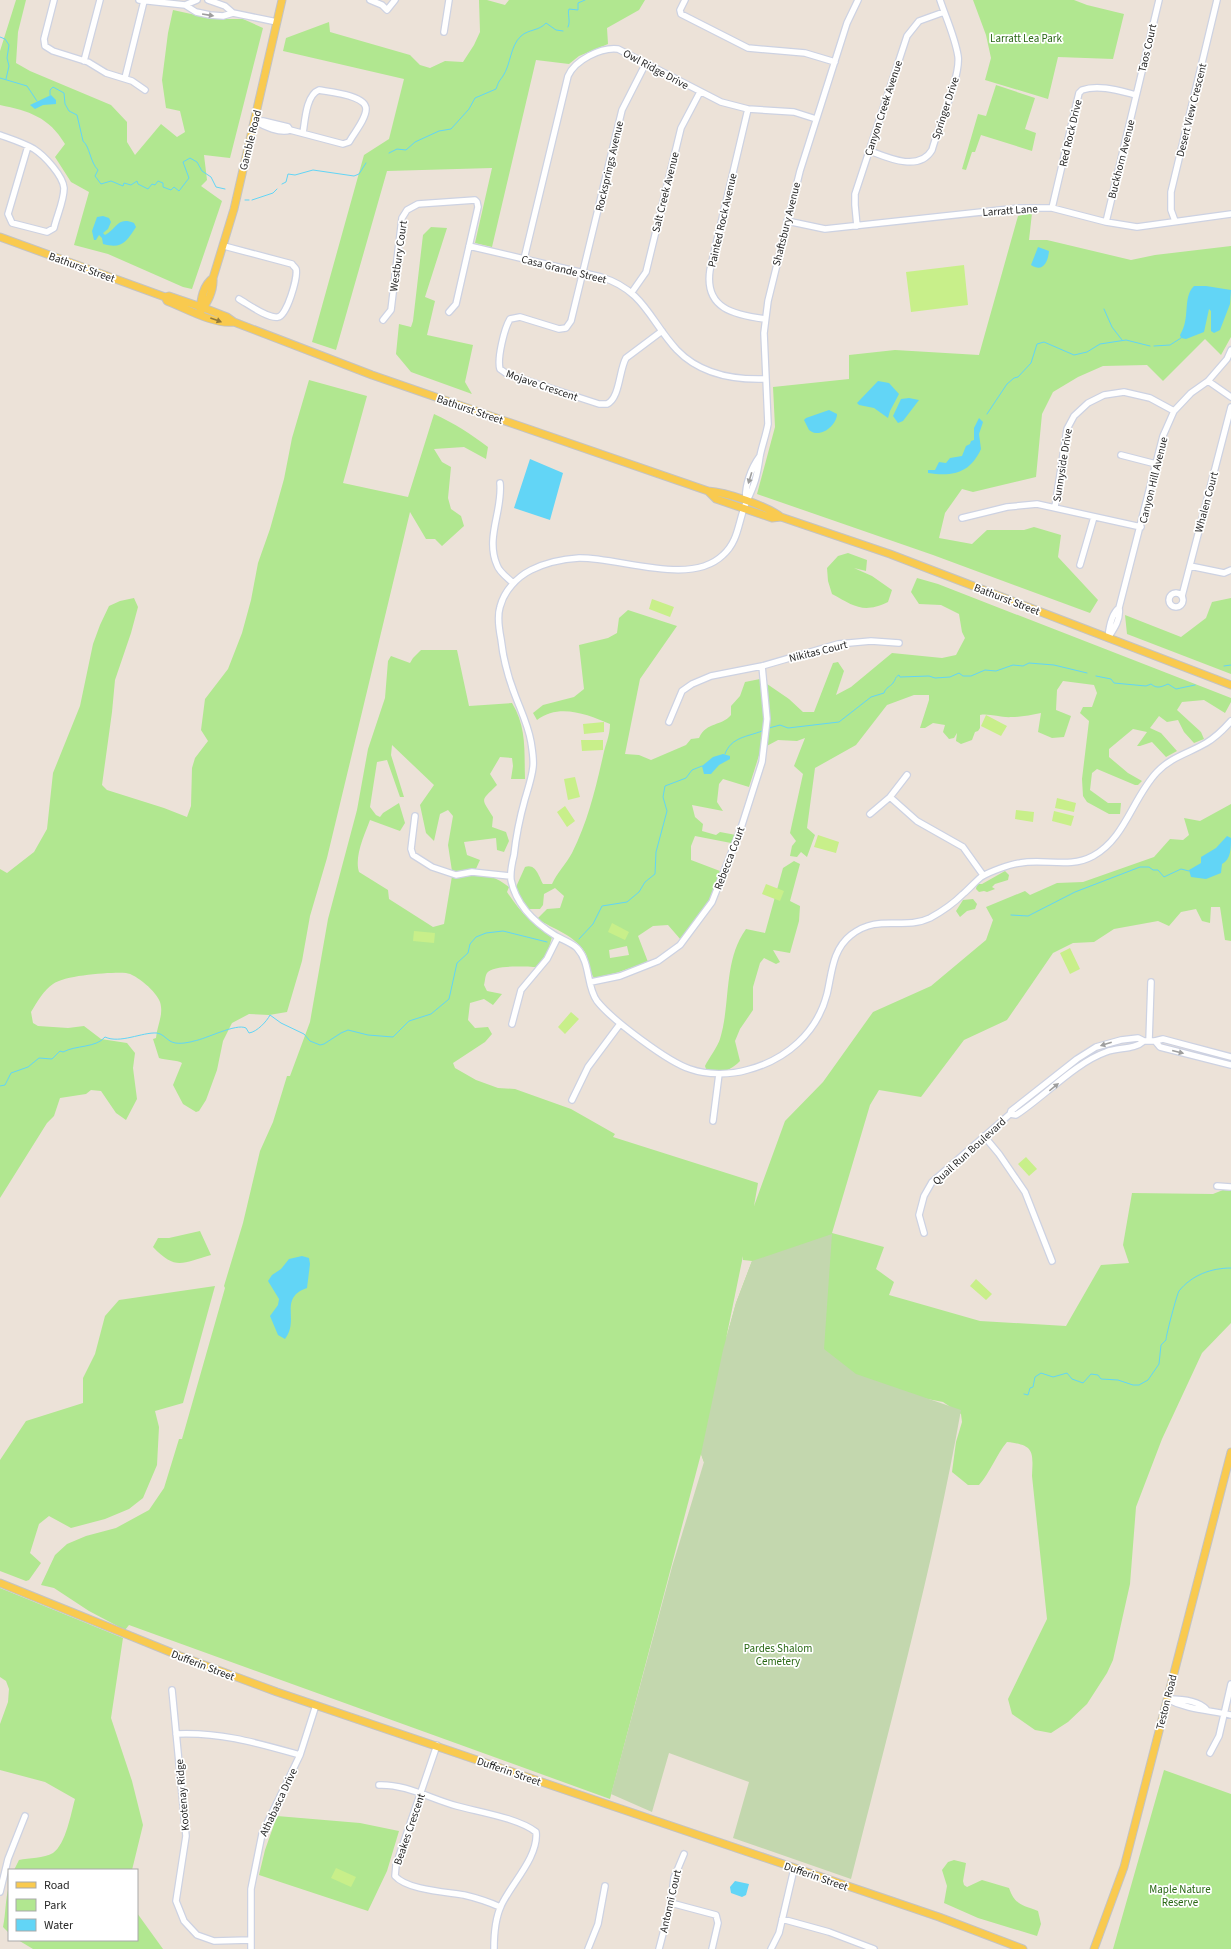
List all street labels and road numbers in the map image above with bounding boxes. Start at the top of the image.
street label: Taos Court [1135,22,1160,74]
street label: Owl Ridge Drive [620,46,692,93]
street label: Canyon Creek Avenue [861,58,906,158]
street label: Desert View Crescent [1173,61,1210,159]
street label: Springer Drive [928,74,963,141]
street label: Red Rock Drive [1055,98,1086,168]
street label: Gamble Road [236,108,265,172]
street label: Buckhorn Avenue [1104,118,1139,200]
street label: Rocksprings Avenue [592,119,627,213]
street label: Salt Creek Avenue [648,150,683,234]
street label: Painted Rock Avenue [704,171,741,269]
street label: Shaftsbury Avenue [769,180,804,268]
street label: Larratt Lane [982,201,1039,220]
street label: Westbury Court [386,219,411,293]
street label: Bathurst Street [47,249,117,286]
street label: Casa Grande Street [520,252,608,287]
street label: Mojave Crescent [504,366,580,405]
street label: Bathurst Street [435,391,505,428]
street label: Sunnyside Drive [1049,427,1076,503]
street label: Canyon Hill Avenue [1135,435,1172,525]
street label: Whalen Court [1191,470,1222,534]
street label: Bathurst Street [972,580,1042,619]
street label: Nikitas Court [787,637,849,666]
street label: Rebecca Court [711,824,748,892]
street label: Quail Run Boulevard [929,1114,1009,1188]
street label: Dufferin Street [169,1647,237,1685]
street label: Teston Road [1152,1673,1181,1731]
street label: Dufferin Street [475,1754,543,1790]
street label: Kootenay Ridge [172,1758,193,1831]
street label: Athabasca Drive [256,1765,301,1839]
street label: Beakes Crescent [390,1791,429,1867]
street label: Dufferin Street [782,1859,850,1895]
street label: Antonni Court [656,1868,685,1934]

